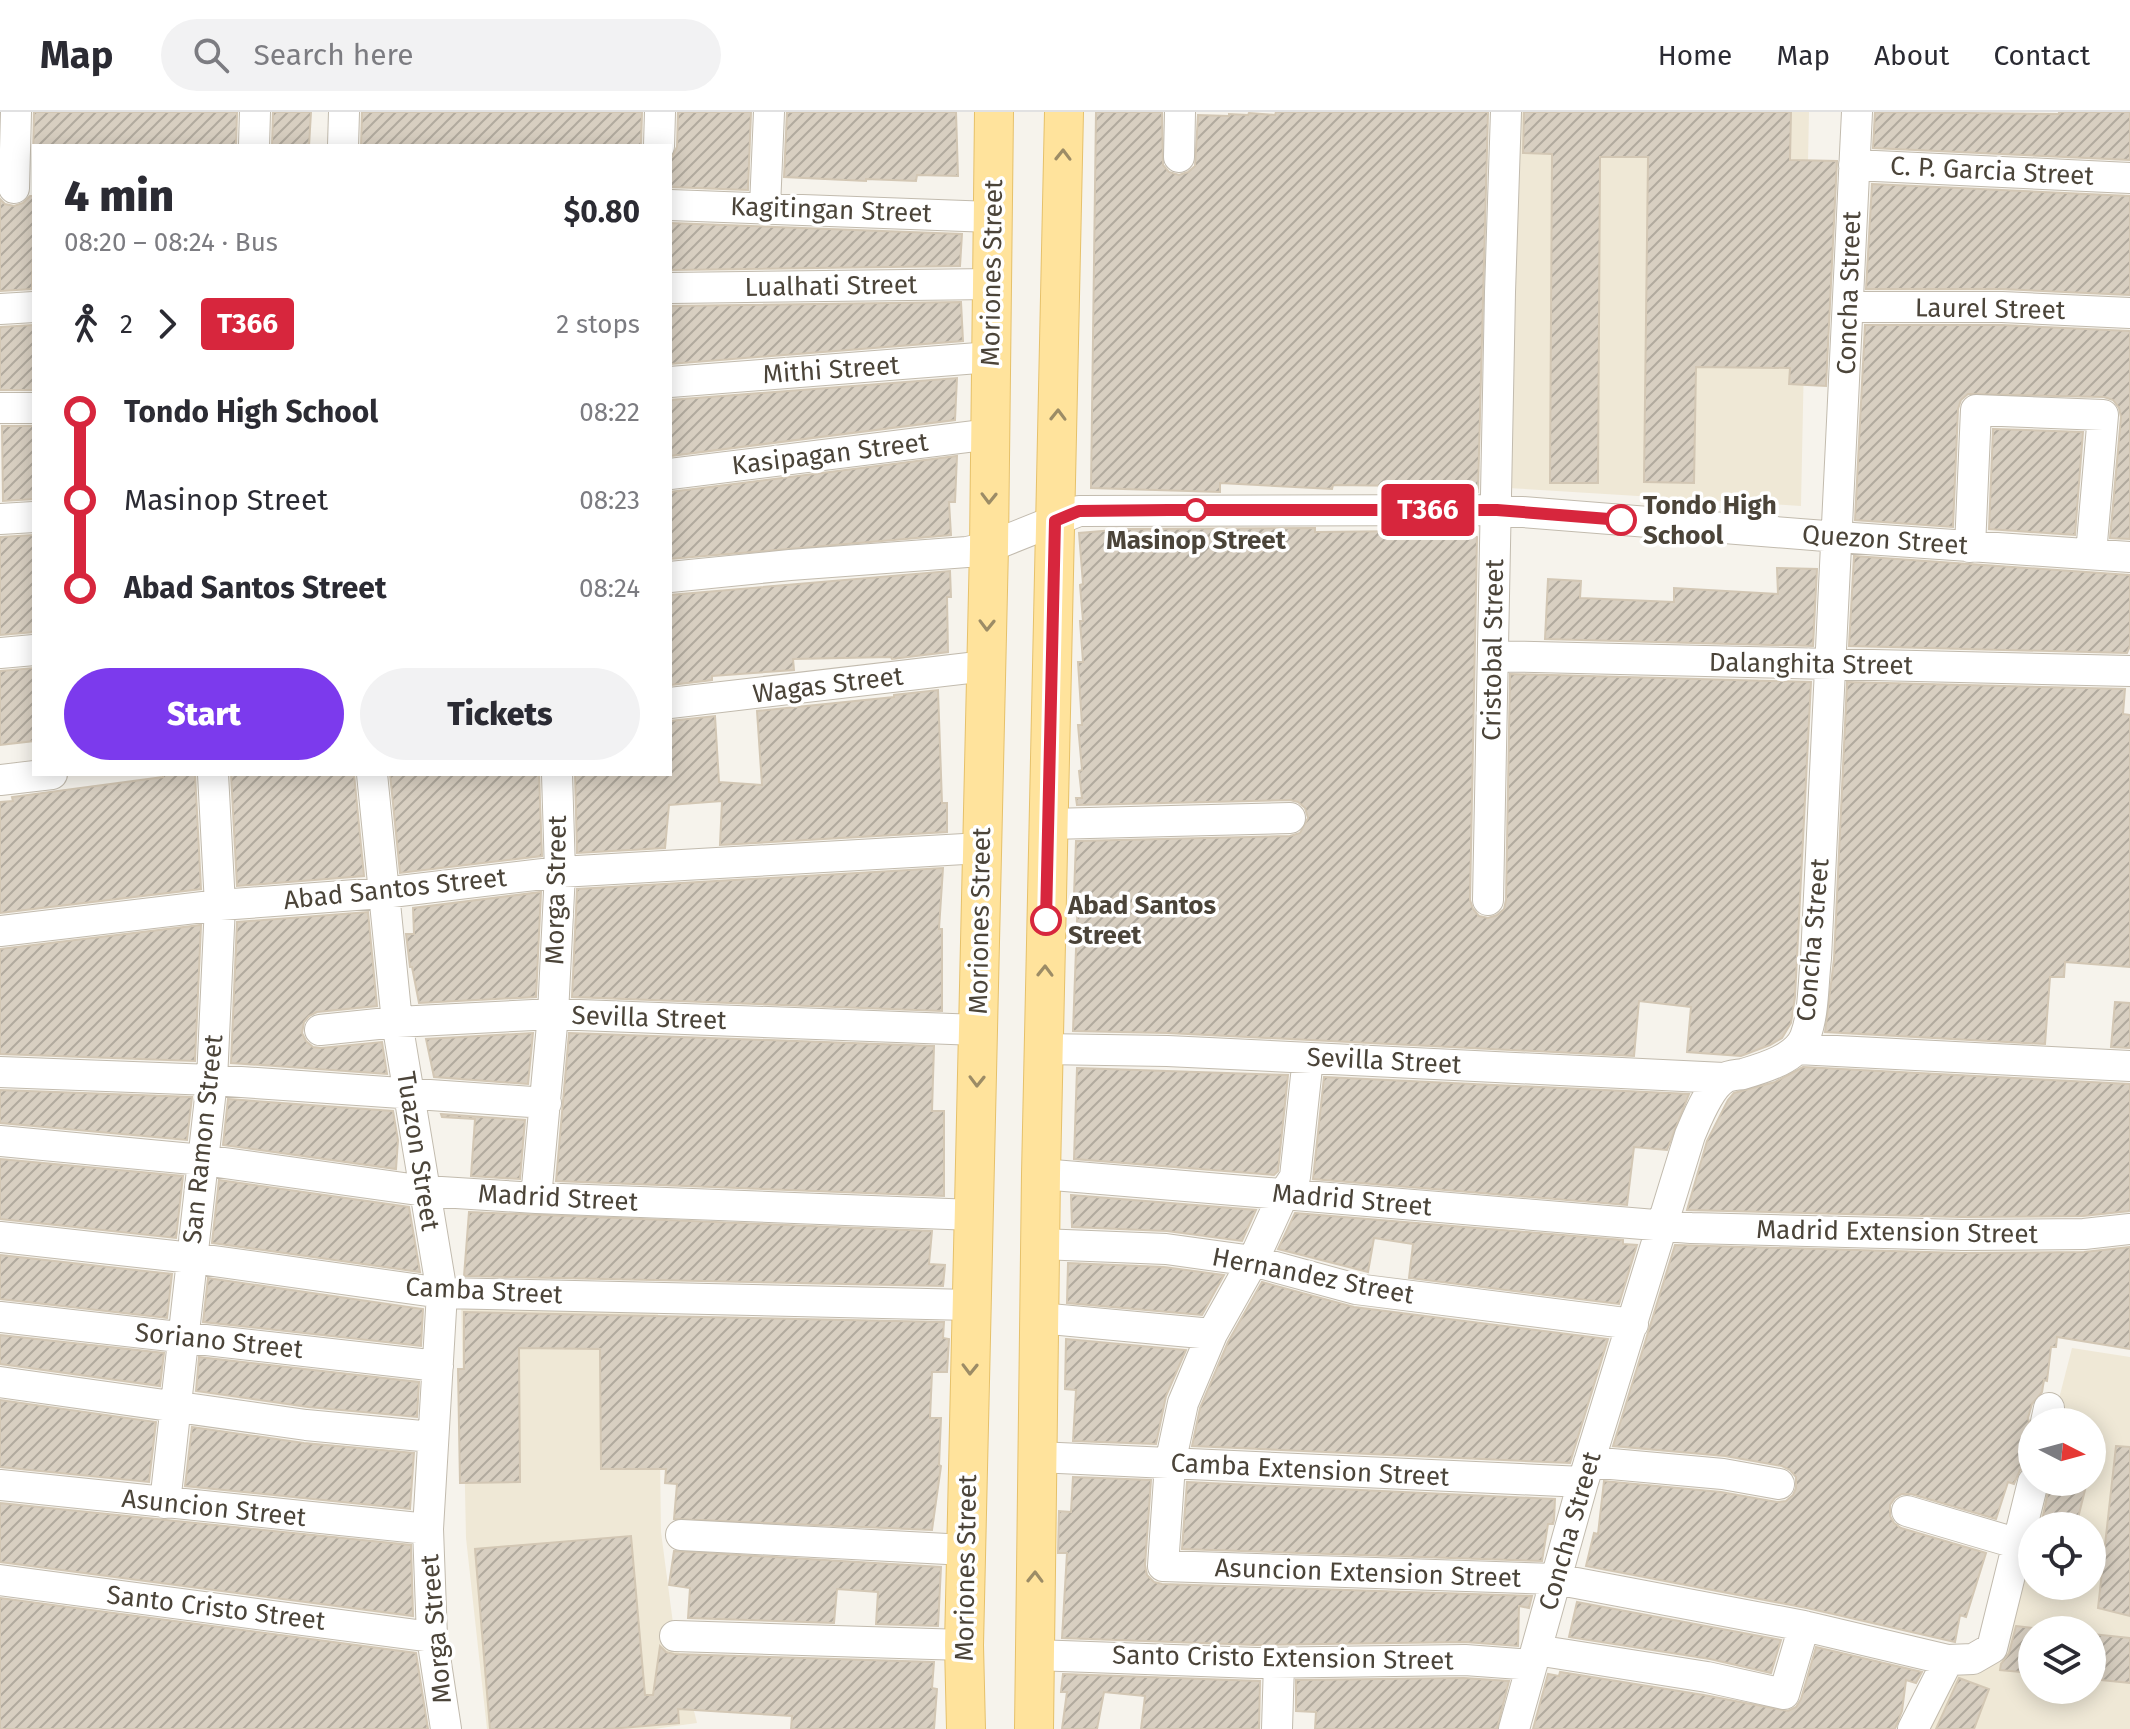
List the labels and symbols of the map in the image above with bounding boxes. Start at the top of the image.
one-way arrow [1055,148,1072,161]
street label: C. P. Garcia Street [1889,150,2095,192]
street label: Moriones Street [975,179,1009,367]
street label: Kagitingan Street [730,191,933,229]
street label: Concha Street [1831,210,1867,375]
street label: Lualhati Street [744,269,918,303]
street label: Laurel Street [1915,292,2066,326]
street label: Mithi Street [762,350,901,390]
one-way arrow [1049,408,1066,421]
street label: Kasipagan Street [730,427,930,481]
line badge: T366 [1372,484,1484,536]
place label: Tondo High School [1643,490,1777,551]
one-way arrow [980,492,998,505]
marker: Masinop Street [1185,499,1207,521]
marker: Tondo High School [1606,505,1636,535]
street label: Quezon Street [1801,519,1970,561]
place label: Masinop Street [1106,525,1287,556]
street label: Cristobal Street [1476,558,1510,741]
one-way arrow [978,619,995,632]
street label: Dalanghita Street [1709,647,1914,681]
street label: Wagas Street [751,660,905,710]
street label: Morga Street [539,814,573,965]
street label: Moriones Street [963,827,997,1015]
street label: Concha Street [1790,857,1836,1023]
street label: Abad Santos Street [282,862,509,916]
place label: Abad Santos Street [1067,890,1216,951]
marker: Abad Santos Street [1031,905,1061,935]
one-way arrow [1037,964,1054,977]
street label: Sevilla Street [571,1000,728,1036]
street label: San Ramon Street [177,1032,229,1245]
street label: Sevilla Street [1306,1041,1463,1081]
street label: Tuazon Street [390,1069,446,1233]
one-way arrow [968,1075,985,1088]
street label: Madrid Street [477,1178,639,1218]
street label: Madrid Street [1271,1178,1434,1222]
street label: Madrid Extension Street [1756,1214,2039,1250]
street label: Hernandez Street [1210,1241,1417,1311]
street label: Camba Street [405,1271,564,1311]
street label: Soriano Street [133,1317,305,1365]
one-way arrow [961,1363,979,1376]
north arrow [2018,1408,2106,1496]
street label: Camba Extension Street [1170,1447,1451,1493]
street label: Concha Street [1533,1447,1608,1614]
street label: Moriones Street [949,1474,983,1662]
street label: Asuncion Street [120,1483,308,1533]
street label: Morga Street [414,1552,458,1705]
street label: Asuncion Extension Street [1214,1552,1522,1594]
one-way arrow [1026,1570,1044,1583]
street label: Santo Cristo Street [105,1579,328,1637]
street label: Santo Cristo Extension Street [1112,1640,1455,1676]

